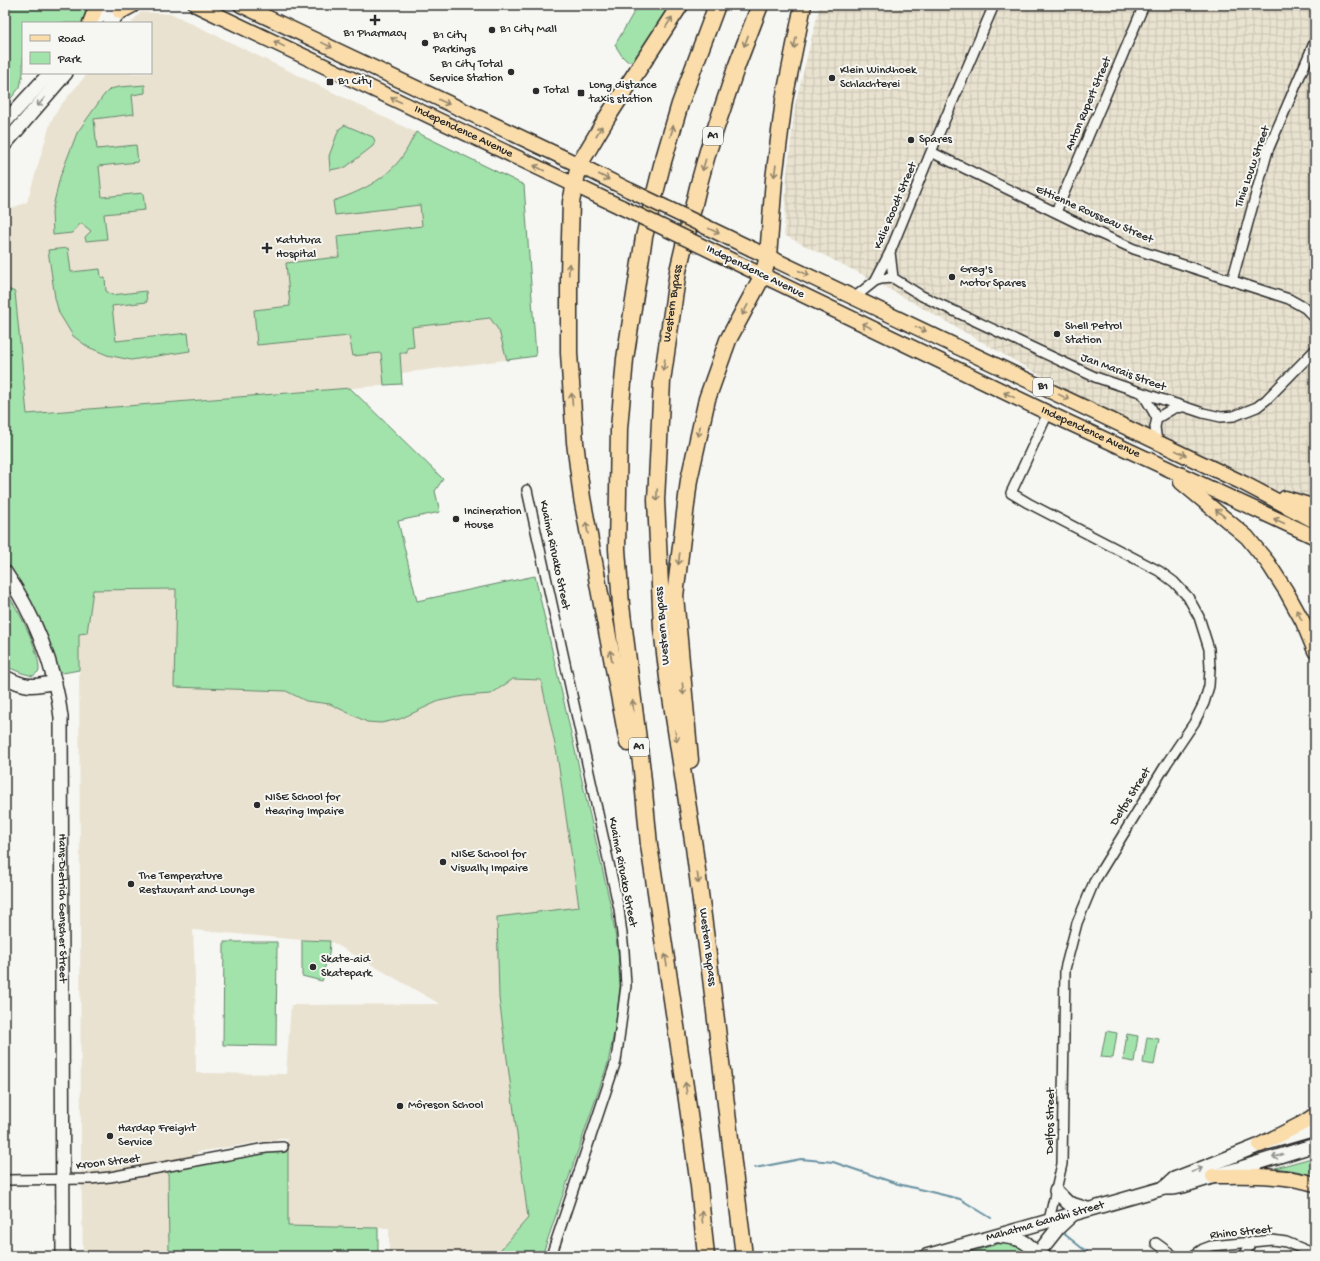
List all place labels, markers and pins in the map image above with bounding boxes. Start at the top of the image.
marker: B1 Pharmacy [370,15,380,25]
place label: B1 City Mall [499,23,557,37]
marker: B1 City Mall [487,25,497,35]
place label: B1 Pharmacy [343,27,407,41]
place label: B1 City Parkings [432,29,476,57]
marker: B1 City Parkings [420,38,430,48]
place label: B1 City Total Service Station [429,58,503,86]
place label: Klein Windhoek Schlachterei [840,64,918,92]
marker: B1 City Total Service Station [506,67,516,77]
marker: Klein Windhoek Schlachterei [827,73,837,83]
place label: B1 City [337,75,372,89]
marker: B1 City [325,77,335,87]
place label: Long distance taxis station [588,79,657,107]
place label: Total [543,84,569,98]
marker: Total [531,86,541,96]
marker: Long distance taxis station [576,88,586,98]
place label: Spares [919,133,953,147]
marker: Spares [906,135,916,145]
place label: Katutura Hospital [276,234,322,262]
marker: Katutura Hospital [261,242,273,254]
place label: Greg's Motor Spares [960,263,1026,291]
marker: Greg's Motor Spares [947,272,957,282]
place label: Shell Petrol Station [1065,320,1123,348]
marker: Shell Petrol Station [1052,329,1062,339]
place label: Incineration House [464,505,522,533]
marker: Incineration House [451,514,461,524]
place label: NISE School for Hearing Impaire [265,791,345,819]
marker: NISE School for Hearing Impaire [252,800,262,810]
place label: NISE School for Visually Impaire [450,848,529,876]
marker: NISE School for Visually Impaire [438,857,448,867]
place label: The Temperature Restaurant and Lounge [138,870,255,898]
marker: The Temperature Restaurant and Lounge [126,879,136,889]
place label: Skate-aid Skatepark [321,953,373,981]
marker: Skate-aid Skatepark [308,962,318,972]
place label: Môreson School [408,1099,484,1113]
marker: Môreson School [395,1101,405,1111]
place label: Hardap Freight Service [118,1122,197,1150]
marker: Hardap Freight Service [105,1131,115,1141]

